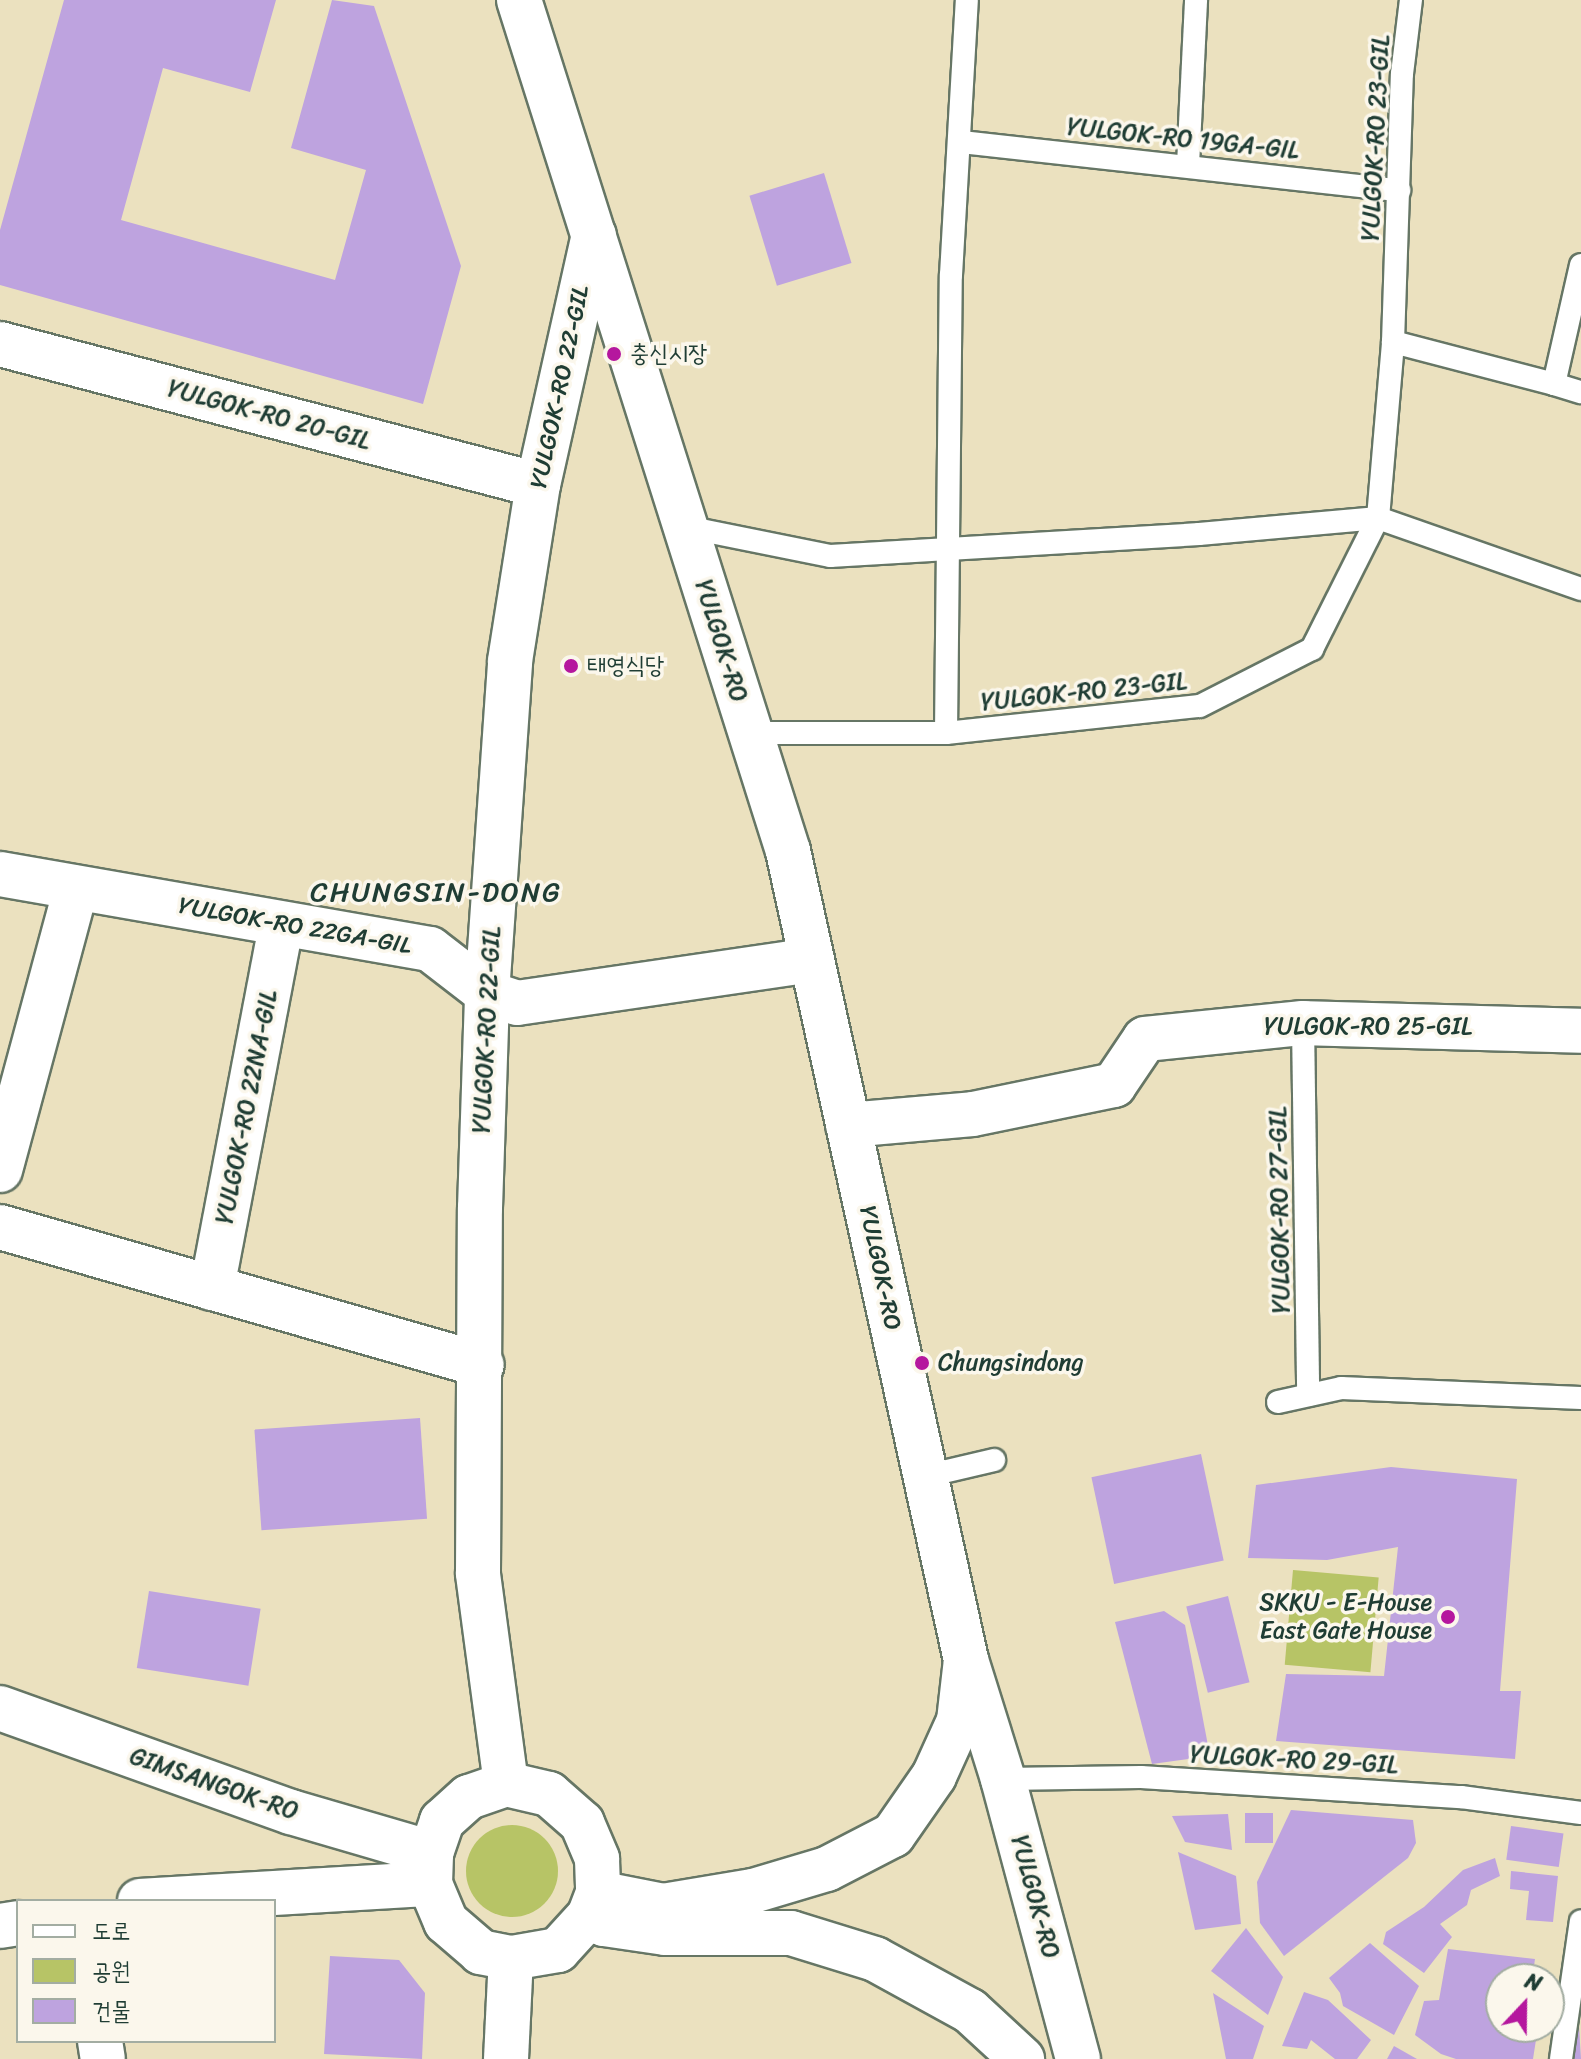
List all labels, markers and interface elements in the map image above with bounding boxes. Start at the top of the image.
street label: YULGOK-RO 23-GIL [1356,34,1396,242]
street label: YULGOK-RO 19GA-GIL [1066,112,1300,166]
street label: YULGOK-RO 22-GIL [524,283,596,491]
place label: 충신시장 [630,340,707,368]
marker: 충신시장 [605,345,623,363]
street label: YULGOK-RO 20-GIL [165,374,373,456]
street label: YULGOK-RO [689,576,753,706]
place label: 태영식당 [587,652,664,680]
marker: 태영식당 [562,657,580,675]
street label: YULGOK-RO 23-GIL [980,667,1188,717]
district label: CHUNGSIN-DONG [311,875,561,909]
street label: YULGOK-RO 22GA-GIL [176,891,414,961]
street label: YULGOK-RO 22-GIL [467,926,507,1134]
street label: YULGOK-RO 22NA-GIL [210,988,284,1226]
street label: YULGOK-RO 25-GIL [1264,1013,1472,1041]
street label: YULGOK-RO 27-GIL [1264,1106,1296,1314]
street label: YULGOK-RO [853,1203,907,1333]
place label: Chungsindong [938,1349,1084,1377]
marker: Chungsindong [913,1354,931,1372]
place label: SKKU - E-House East Gate House [1258,1589,1432,1645]
marker: SKKU - E-House East Gate House [1439,1608,1457,1626]
street label: YULGOK-RO 29-GIL [1189,1740,1399,1780]
street label: GIMSANGOK-RO [126,1742,302,1826]
street label: YULGOK-RO [1005,1832,1065,1962]
legend [16,1899,276,2043]
text: 도로 [92,1910,131,1952]
text: 공원 [92,1950,131,1992]
text: N [1519,1961,1548,2003]
north arrow [1485,1963,1565,2043]
text: 건물 [92,1990,131,2032]

